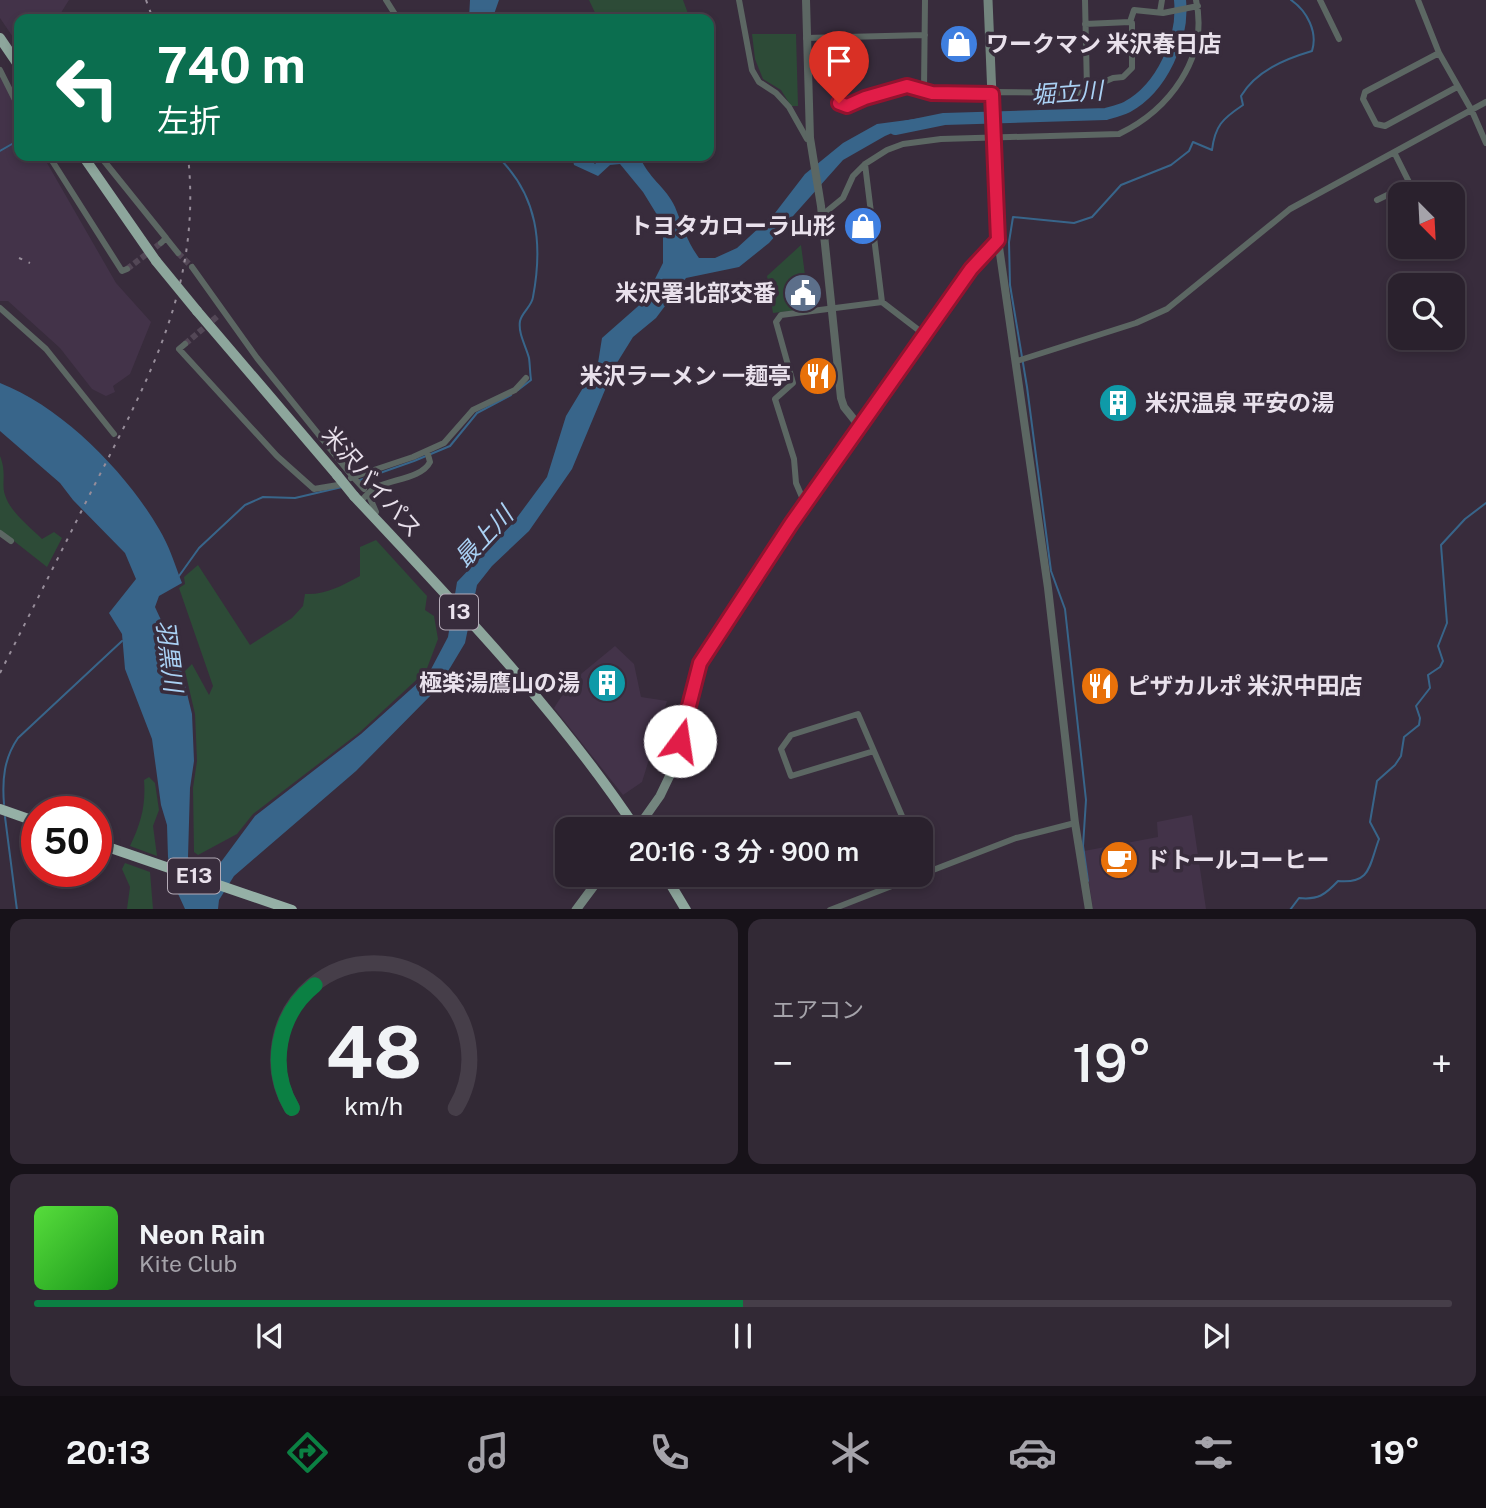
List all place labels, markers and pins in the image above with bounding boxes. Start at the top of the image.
shop icon: ワークマン 米沢春日店 [938,23,980,65]
place label: ワークマン 米沢春日店 [986,30,1221,57]
pin [809,31,869,103]
shop icon: トヨタカローラ山形 [842,205,884,247]
place label: トヨタカローラ山形 [629,212,836,239]
public building icon: 米沢署北部交番 [782,272,824,314]
place label: 米沢署北部交番 [615,279,776,306]
restaurant icon: 米沢ラーメン 一麺亭 [797,355,839,397]
place label: 米沢ラーメン 一麺亭 [580,362,791,389]
building icon: 米沢温泉 平安の湯 [1097,382,1139,424]
place label: 米沢温泉 平安の湯 [1145,389,1334,416]
building icon: 極楽湯鷹山の湯 [586,662,628,704]
restaurant icon: ピザカルポ 米沢中田店 [1079,665,1121,707]
place label: 極楽湯鷹山の湯 [419,669,580,696]
place label: ピザカルポ 米沢中田店 [1127,672,1362,699]
cafe icon: ドトールコーヒー [1098,839,1140,881]
place label: ドトールコーヒー [1146,846,1330,873]

